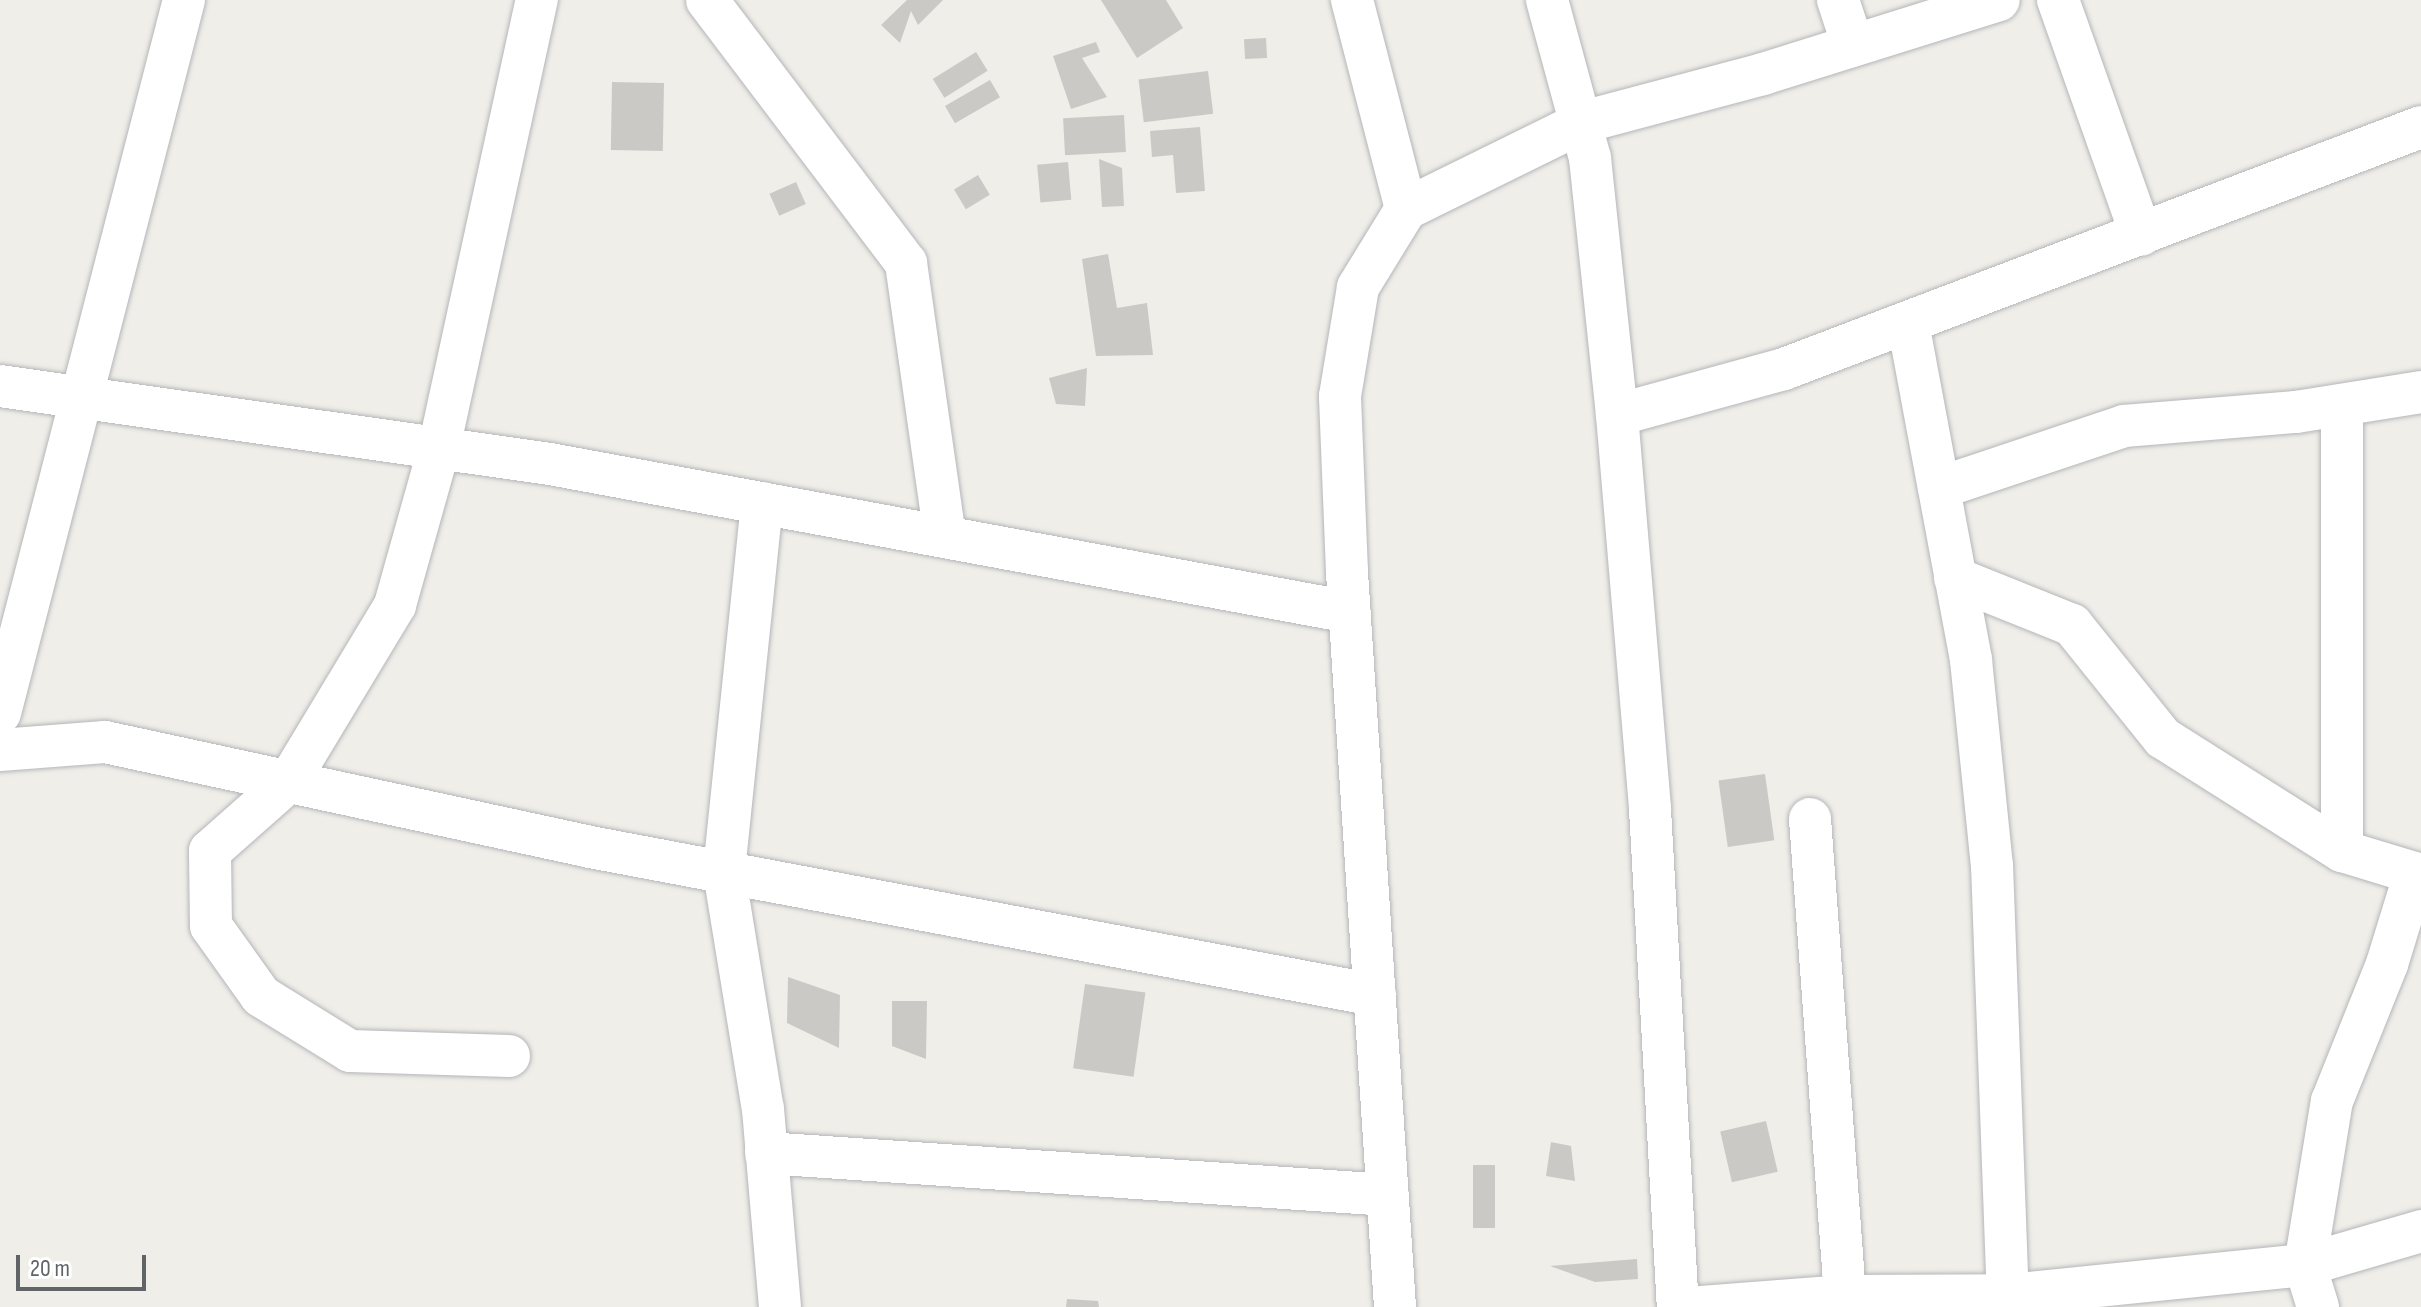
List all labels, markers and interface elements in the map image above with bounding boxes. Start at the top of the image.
scale bar [20,1239,150,1289]
text: 20 m [30,1254,70,1283]

